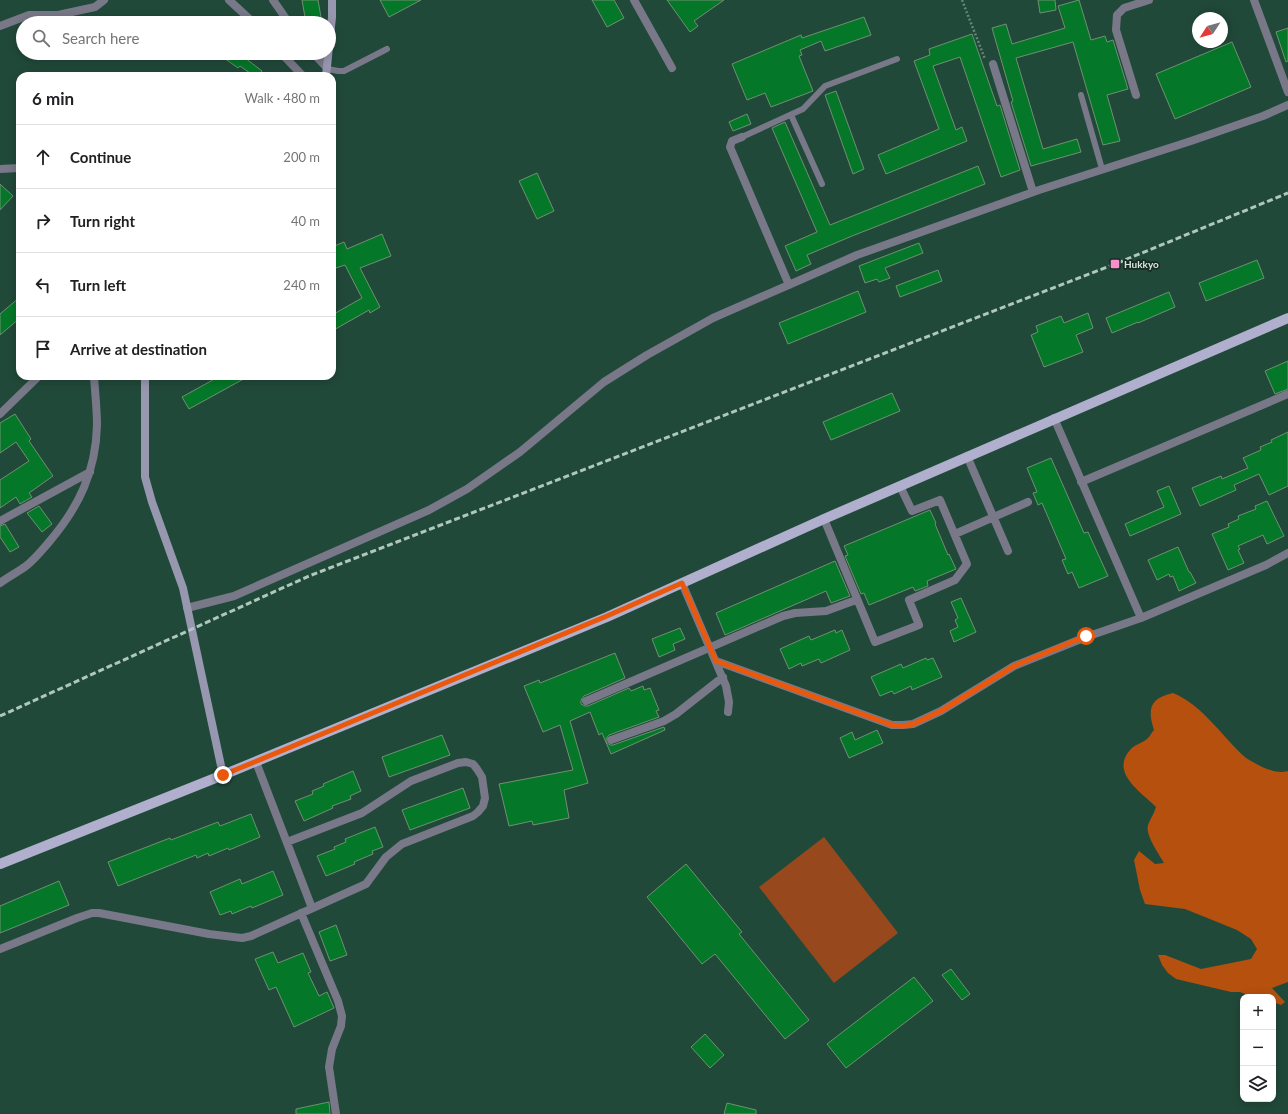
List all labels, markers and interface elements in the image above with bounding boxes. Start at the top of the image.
north arrow [1192,12,1228,48]
search box [16,16,336,60]
icon: search [30,27,52,49]
text: Search here [62,29,139,47]
text: 6 min [32,88,74,109]
text: Walk · 480 m [244,90,320,106]
icon: ahead [32,146,54,168]
text: Continue [70,148,131,166]
text: 200 m [283,149,320,165]
icon: right [32,210,54,232]
text: Turn right [70,212,135,230]
text: 40 m [291,213,320,229]
marker: Hukkyo [1109,258,1121,270]
place label: Hukkyo [1124,258,1159,270]
icon: left [32,274,54,296]
text: Turn left [70,276,126,294]
text: 240 m [283,277,320,293]
icon: arrive [32,338,54,360]
text: Arrive at destination [70,340,207,358]
route start [1077,627,1095,645]
route end [214,766,232,784]
map controls [1240,994,1276,1102]
button: + [1240,994,1276,1030]
button: − [1240,1030,1276,1066]
button: layers [1240,1066,1276,1102]

